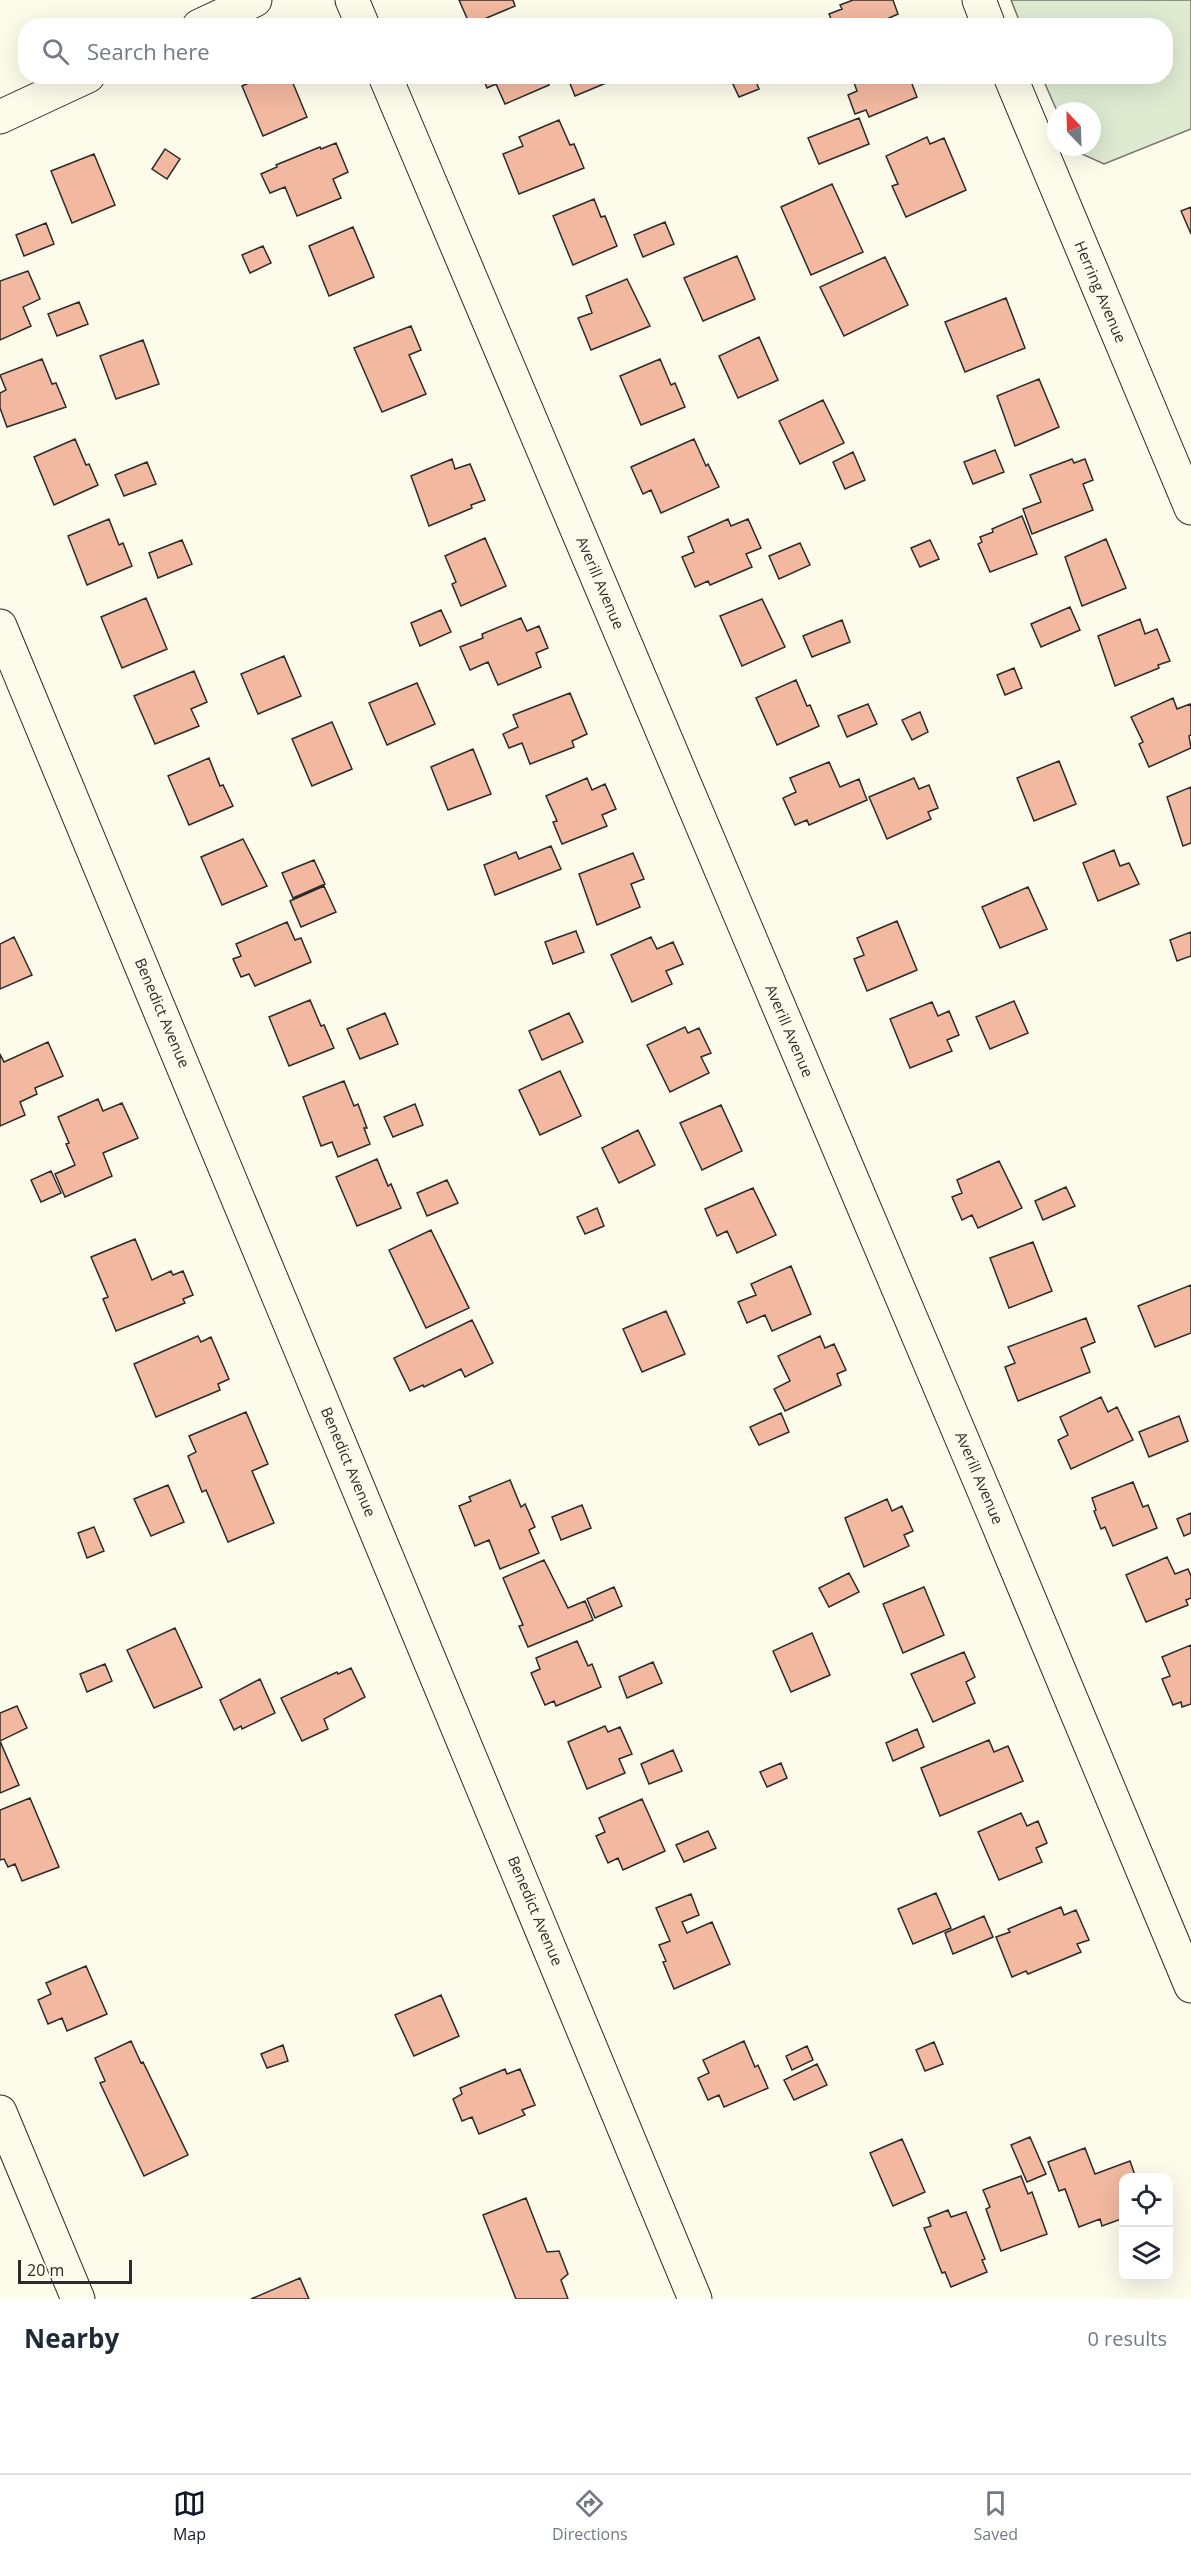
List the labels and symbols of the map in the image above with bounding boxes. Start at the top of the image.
north arrow [1047,102,1101,156]
street label: Herring Avenue [1070,238,1131,346]
street label: Averill Avenue [572,533,629,632]
street label: Benedict Avenue [131,955,195,1071]
street label: Averill Avenue [761,981,818,1080]
street label: Benedict Avenue [317,1404,381,1520]
street label: Averill Avenue [951,1428,1008,1527]
street label: Benedict Avenue [504,1853,568,1969]
scale bar [18,2257,132,2284]

